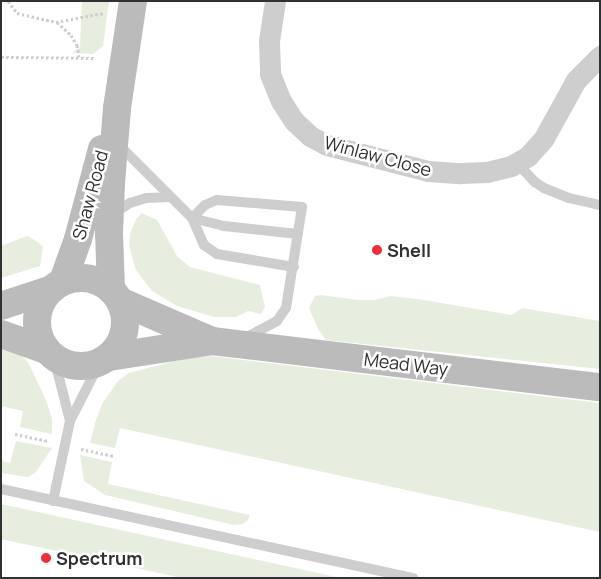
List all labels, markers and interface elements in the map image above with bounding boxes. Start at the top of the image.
street label: Winlaw Close [322,131,434,181]
street label: Shaw Road [68,148,112,242]
place label: Shell [387,239,431,261]
marker: Shell [371,244,383,256]
street label: Mead Way [363,348,449,380]
place label: Spectrum [56,547,143,569]
marker: Spectrum [40,552,52,564]

